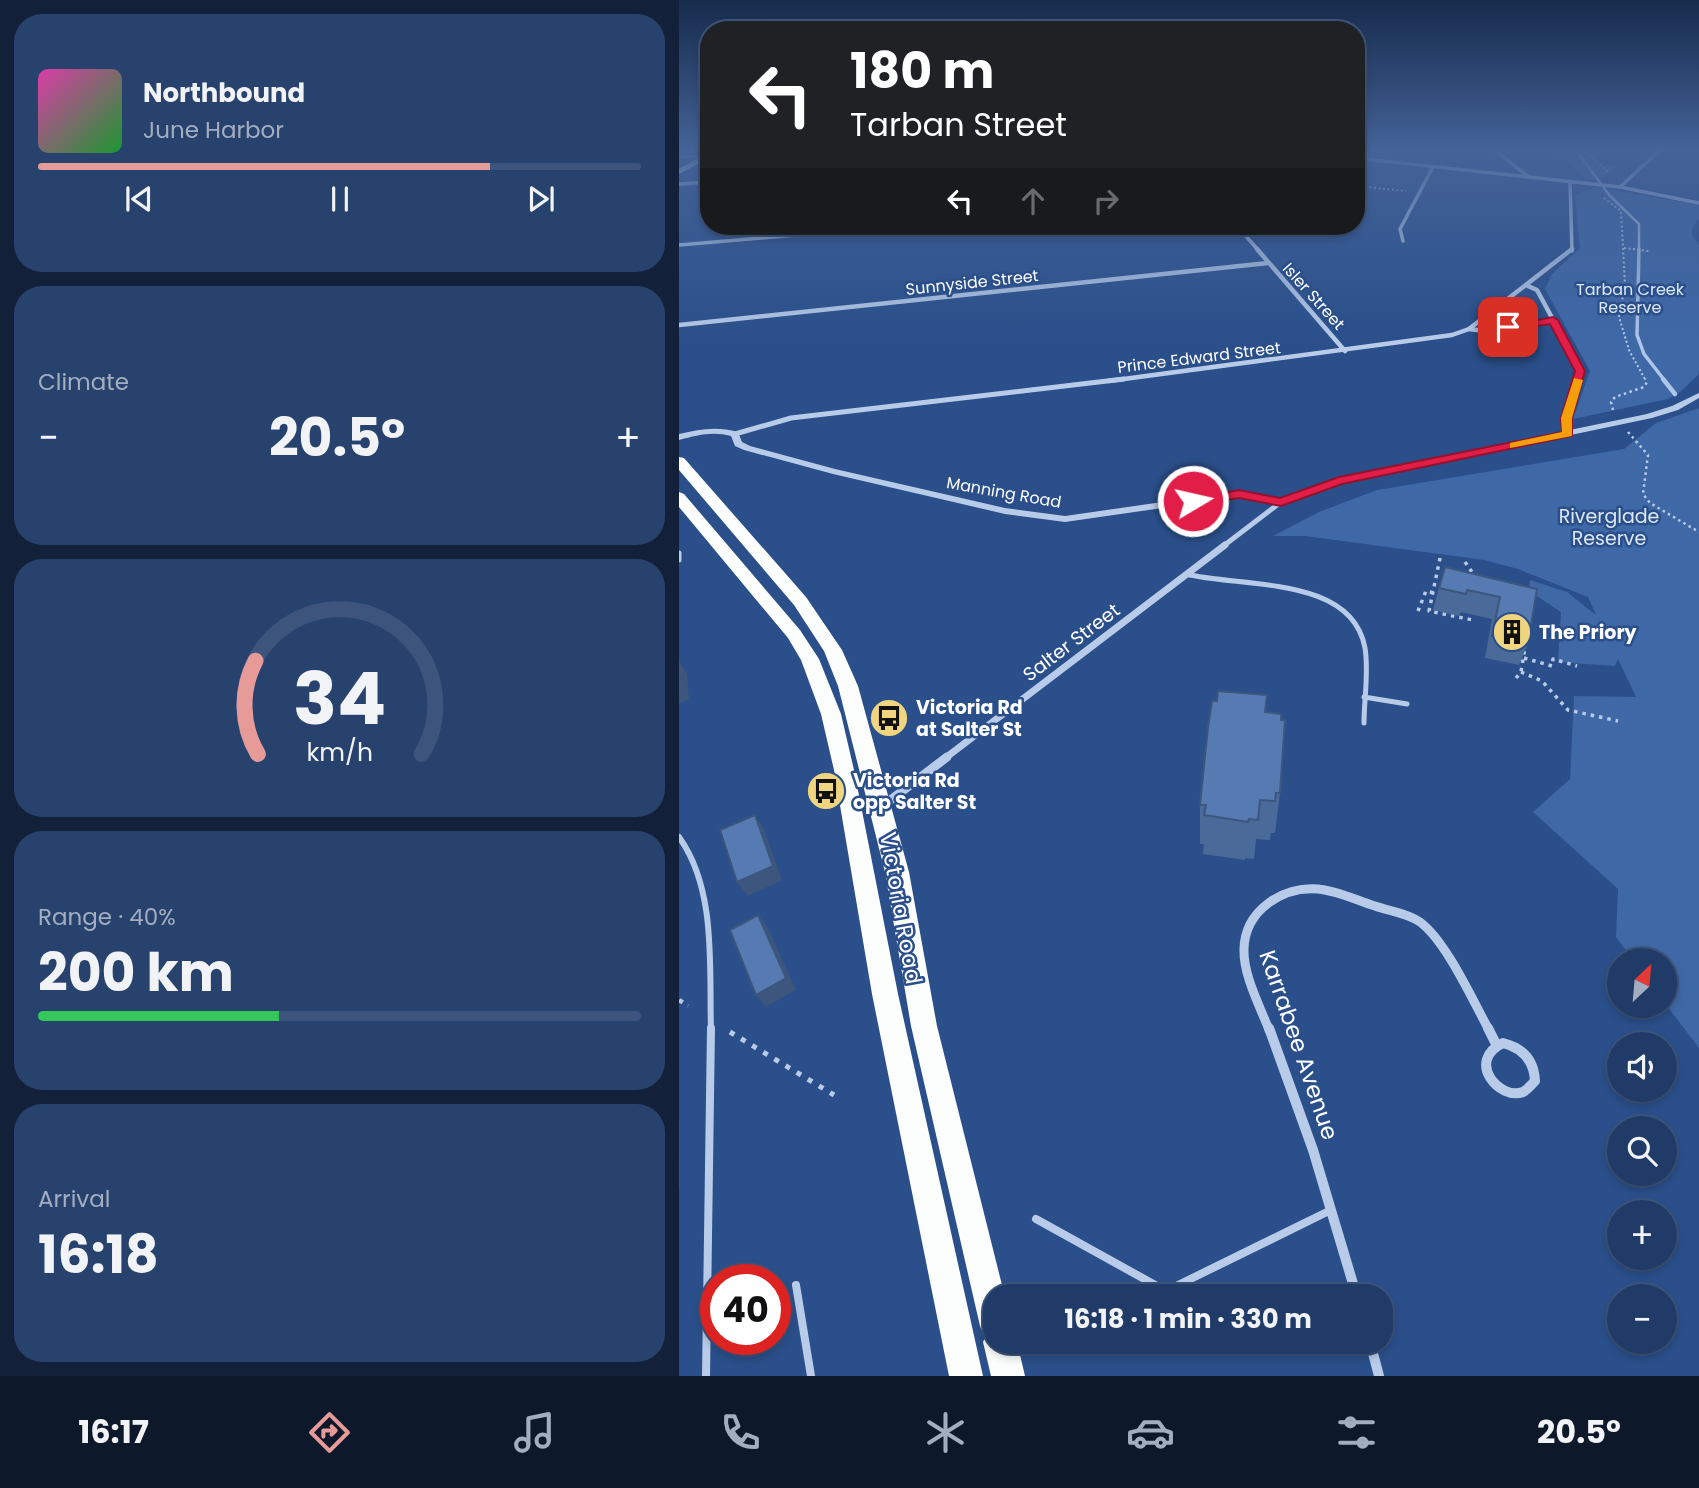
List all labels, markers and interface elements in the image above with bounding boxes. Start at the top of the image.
text: 180 m [850,37,994,105]
icon: left [735,49,826,140]
text: Northbound [143,75,305,111]
text: Tarban Street [850,102,1067,147]
text: June Harbor [143,114,284,146]
icon: previous [120,180,158,218]
icon: pause [321,180,359,218]
icon: next [522,180,560,218]
icon: left [941,182,979,220]
icon: ahead [1014,182,1052,220]
icon: right [1087,182,1125,220]
street label: Isler Street [1277,258,1350,335]
street label: Sunnyside Street [905,264,1040,301]
park label: Tarban Creek Reserve [1576,278,1685,319]
pin [1478,297,1538,357]
icon: arrive [1489,308,1527,346]
street label: Prince Edward Street [1116,336,1282,379]
text: Climate [38,366,129,398]
text: 20.5° [269,401,405,474]
text: − [38,411,59,464]
text: + [615,411,641,464]
position arrow [1156,464,1230,538]
street label: Manning Road [945,471,1063,514]
park label: Riverglade Reserve [1559,503,1659,552]
street label: Salter Street [1017,597,1125,688]
building icon: The Priory [1491,611,1533,653]
place label: The Priory [1539,619,1638,646]
text: 34 [293,648,386,749]
place label: Victoria Rd at Salter St [916,694,1023,743]
bus stop icon: Victoria Rd at Salter St [868,697,910,739]
text: km/h [306,735,373,770]
place label: Victoria Rd opp Salter St [853,767,976,816]
bus stop icon: Victoria Rd opp Salter St [805,770,847,812]
street label: Victoria Road [872,829,930,987]
text: Range · 40% [38,901,176,933]
text: 200 km [38,936,234,1009]
street label: Karrabee Avenue [1252,946,1346,1144]
north arrow [1607,948,1677,1018]
map controls [1607,948,1677,1354]
button: sound [1607,1032,1677,1102]
button: search [1607,1116,1677,1186]
text: Arrival [38,1183,110,1215]
button: + [1607,1200,1677,1270]
text: 16:18 [38,1218,159,1291]
speed limit sign: 40 [700,1264,791,1355]
button: − [1607,1284,1677,1354]
text: 16:18 · 1 min · 330 m [1064,1301,1312,1337]
icon: directions [305,1408,354,1457]
icon: music [510,1408,559,1457]
icon: phone [716,1408,765,1457]
icon: climate [921,1408,970,1457]
icon: car [1126,1408,1175,1457]
icon: filters [1332,1408,1381,1457]
text: 16:17 [78,1409,149,1454]
text: 20.5° [1537,1409,1621,1454]

